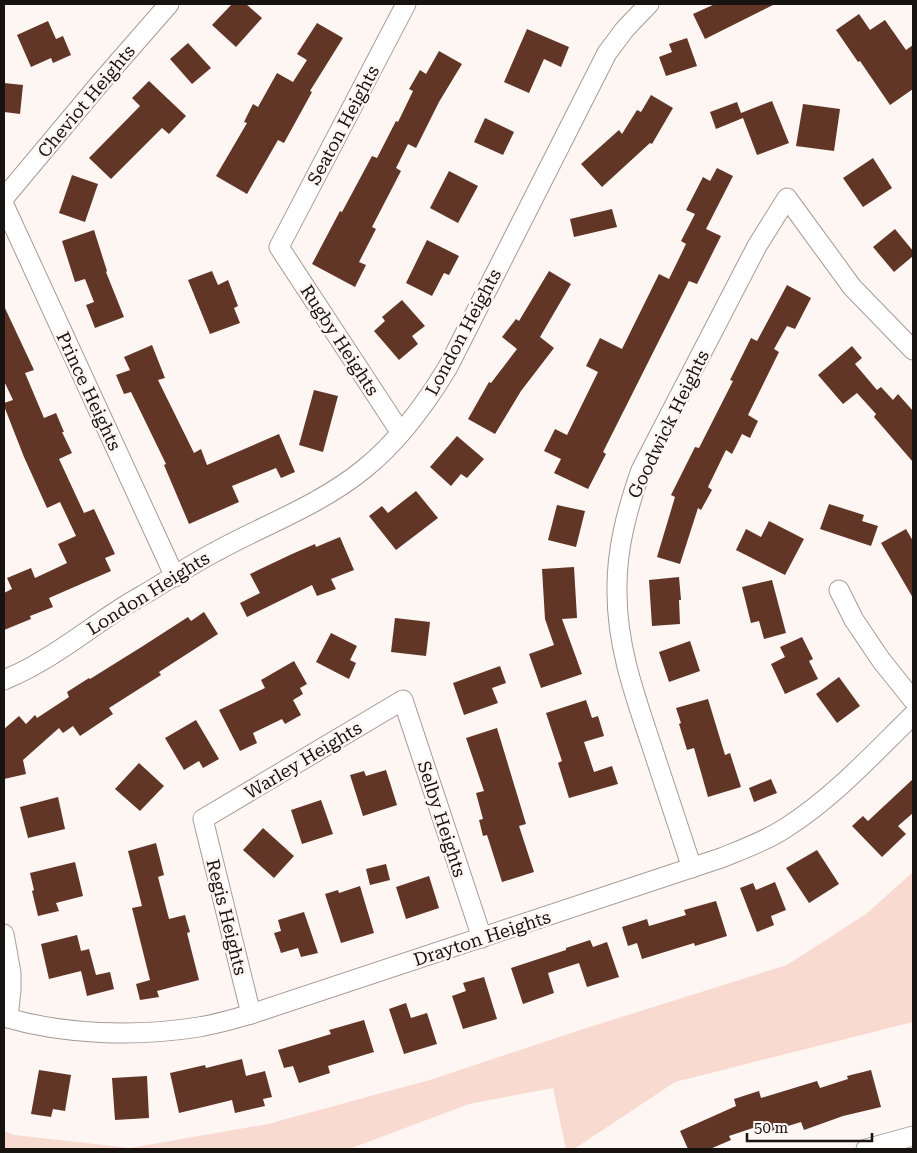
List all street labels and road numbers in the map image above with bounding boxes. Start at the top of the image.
street label: Cheviot Heights [33,41,139,161]
street label: Seaton Heights [303,62,383,188]
street label: London Heights [421,265,505,399]
street label: Rugby Heights [296,281,384,399]
street label: Prince Heights [52,328,126,454]
street label: Goodwick Heights [623,346,713,502]
street label: London Heights [83,547,213,639]
street label: Warley Heights [241,717,365,803]
street label: Selby Heights [413,758,471,880]
street label: Regis Heights [202,857,252,977]
street label: Drayton Heights [411,906,553,970]

